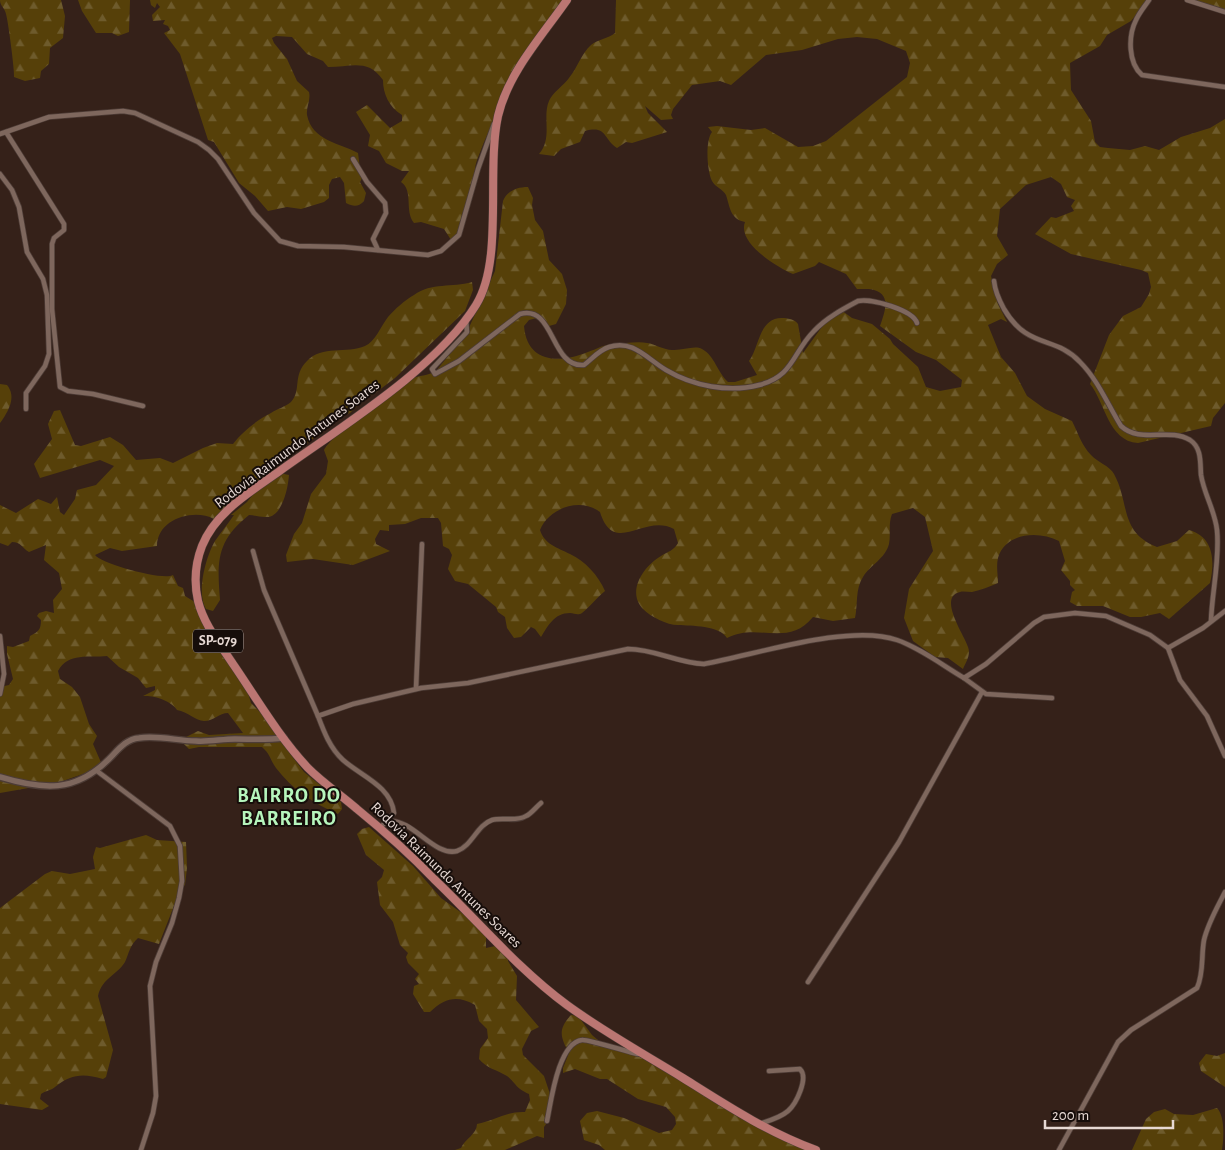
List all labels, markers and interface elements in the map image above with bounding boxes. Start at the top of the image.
street label: Rodovia Raimundo Antunes Soares [212,377,382,511]
road number: SP-079 [193,630,243,652]
district label: BAIRRO DO BARREIRO [237,786,341,829]
street label: Rodovia Raimundo Antunes Soares [368,799,524,951]
scale bar [1045,1098,1172,1130]
text: 200 m [1052,1108,1089,1123]

